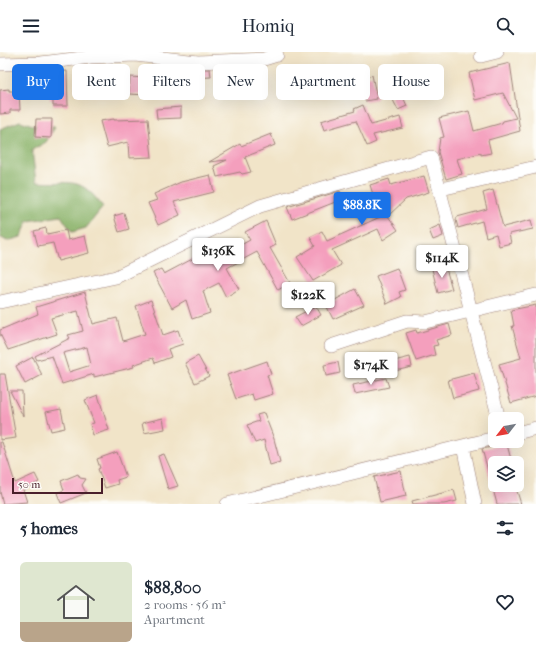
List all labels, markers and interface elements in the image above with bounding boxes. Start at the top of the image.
icon: menu [20,15,42,37]
icon: search [494,15,516,37]
text: Homiq [242,16,294,37]
chip: Buy [12,64,64,100]
chip: Rent [72,64,130,100]
chip: Filters [138,64,205,100]
chip: New [213,64,268,100]
chip: Apartment [276,64,370,100]
chip: House [378,64,444,100]
pin: $88.8K [329,192,395,226]
text: $88.8K [343,197,381,212]
pin: $136K [190,238,246,272]
text: $136K [201,243,235,258]
pin: $114K [414,245,470,279]
text: $114K [425,250,459,265]
pin: $122K [280,282,336,316]
text: $122K [291,287,325,302]
pin: $174K [343,352,399,386]
text: $174K [354,357,388,372]
north arrow [488,412,524,448]
map controls [488,412,524,492]
button: layers [488,456,524,492]
scale bar [12,476,103,495]
text: 50 m [18,478,40,491]
icon: filters [494,517,516,539]
text: 5 homes [20,518,78,538]
text: $88,800 [144,577,201,597]
icon: home [52,578,100,626]
icon: heart [494,591,516,613]
text: 2 rooms · 56 m² [144,597,226,612]
text: Apartment [144,612,205,627]

